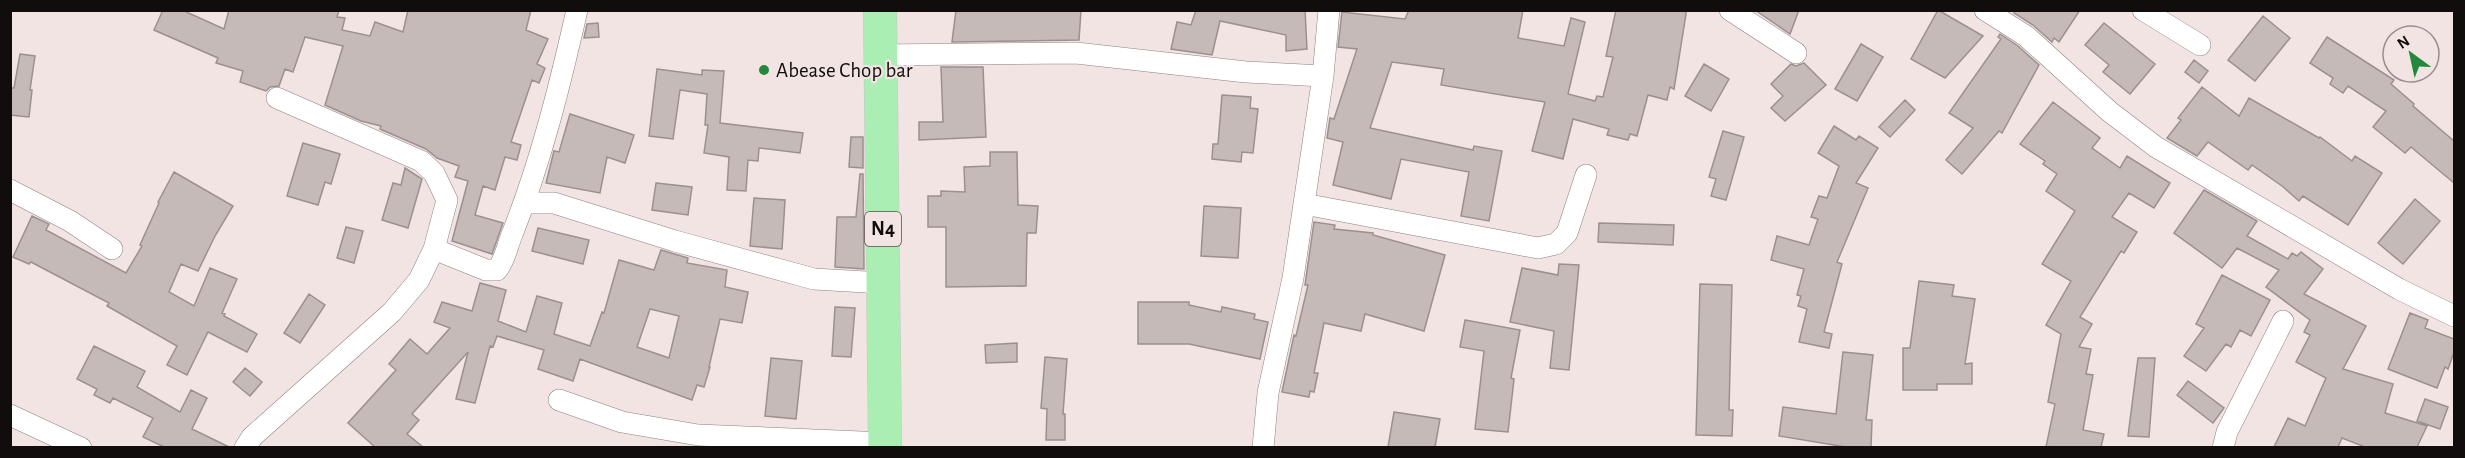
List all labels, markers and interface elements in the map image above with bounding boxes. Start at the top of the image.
north arrow [2381,24,2441,84]
text: N [2394,33,2412,52]
place label: Abease Chop bar [776,60,913,81]
marker: Abease Chop bar [757,63,771,77]
road number: N4 [865,212,901,246]

